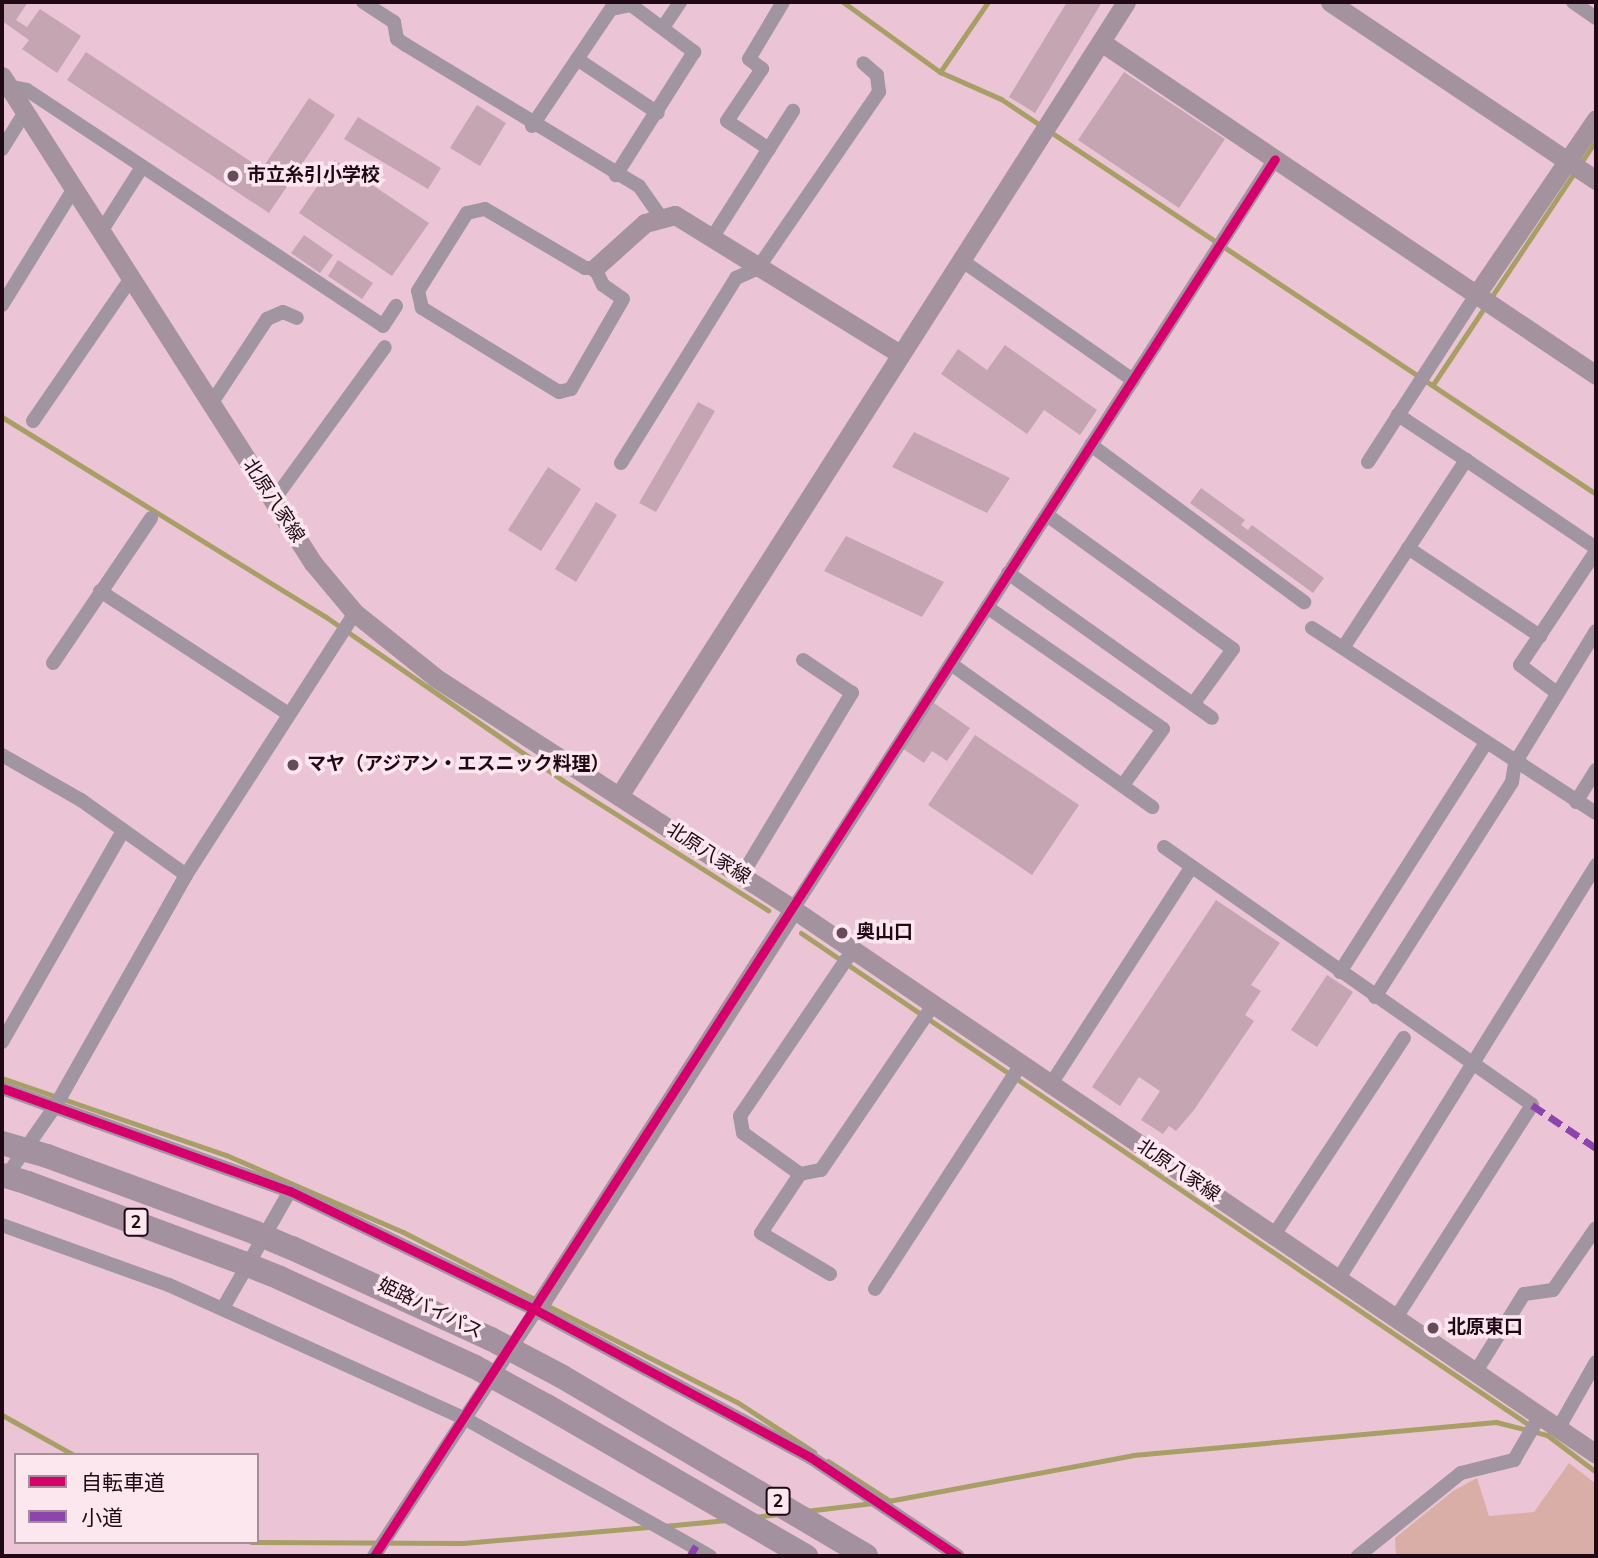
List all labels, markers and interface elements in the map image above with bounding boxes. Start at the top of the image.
place label: 市立糸引小学校 [247,165,380,187]
marker: 市立糸引小学校 [225,168,241,184]
street label: 北原八家線 [238,455,308,547]
place label: マヤ（アジアン・エスニック料理） [307,754,611,776]
marker: マヤ（アジアン・エスニック料理） [285,757,301,773]
street label: 北原八家線 [662,819,754,889]
place label: 奥山口 [856,922,913,944]
marker: 奥山口 [834,925,850,941]
street label: 北原八家線 [1132,1135,1224,1207]
road number: 2 [122,1208,150,1237]
street label: 姫路バイパス [374,1274,486,1344]
place label: 北原東口 [1447,1317,1523,1339]
marker: 北原東口 [1425,1320,1441,1336]
legend [14,1453,259,1544]
text: 自転車道 [81,1469,165,1497]
road number: 2 [764,1486,792,1516]
text: 小道 [81,1504,123,1532]

